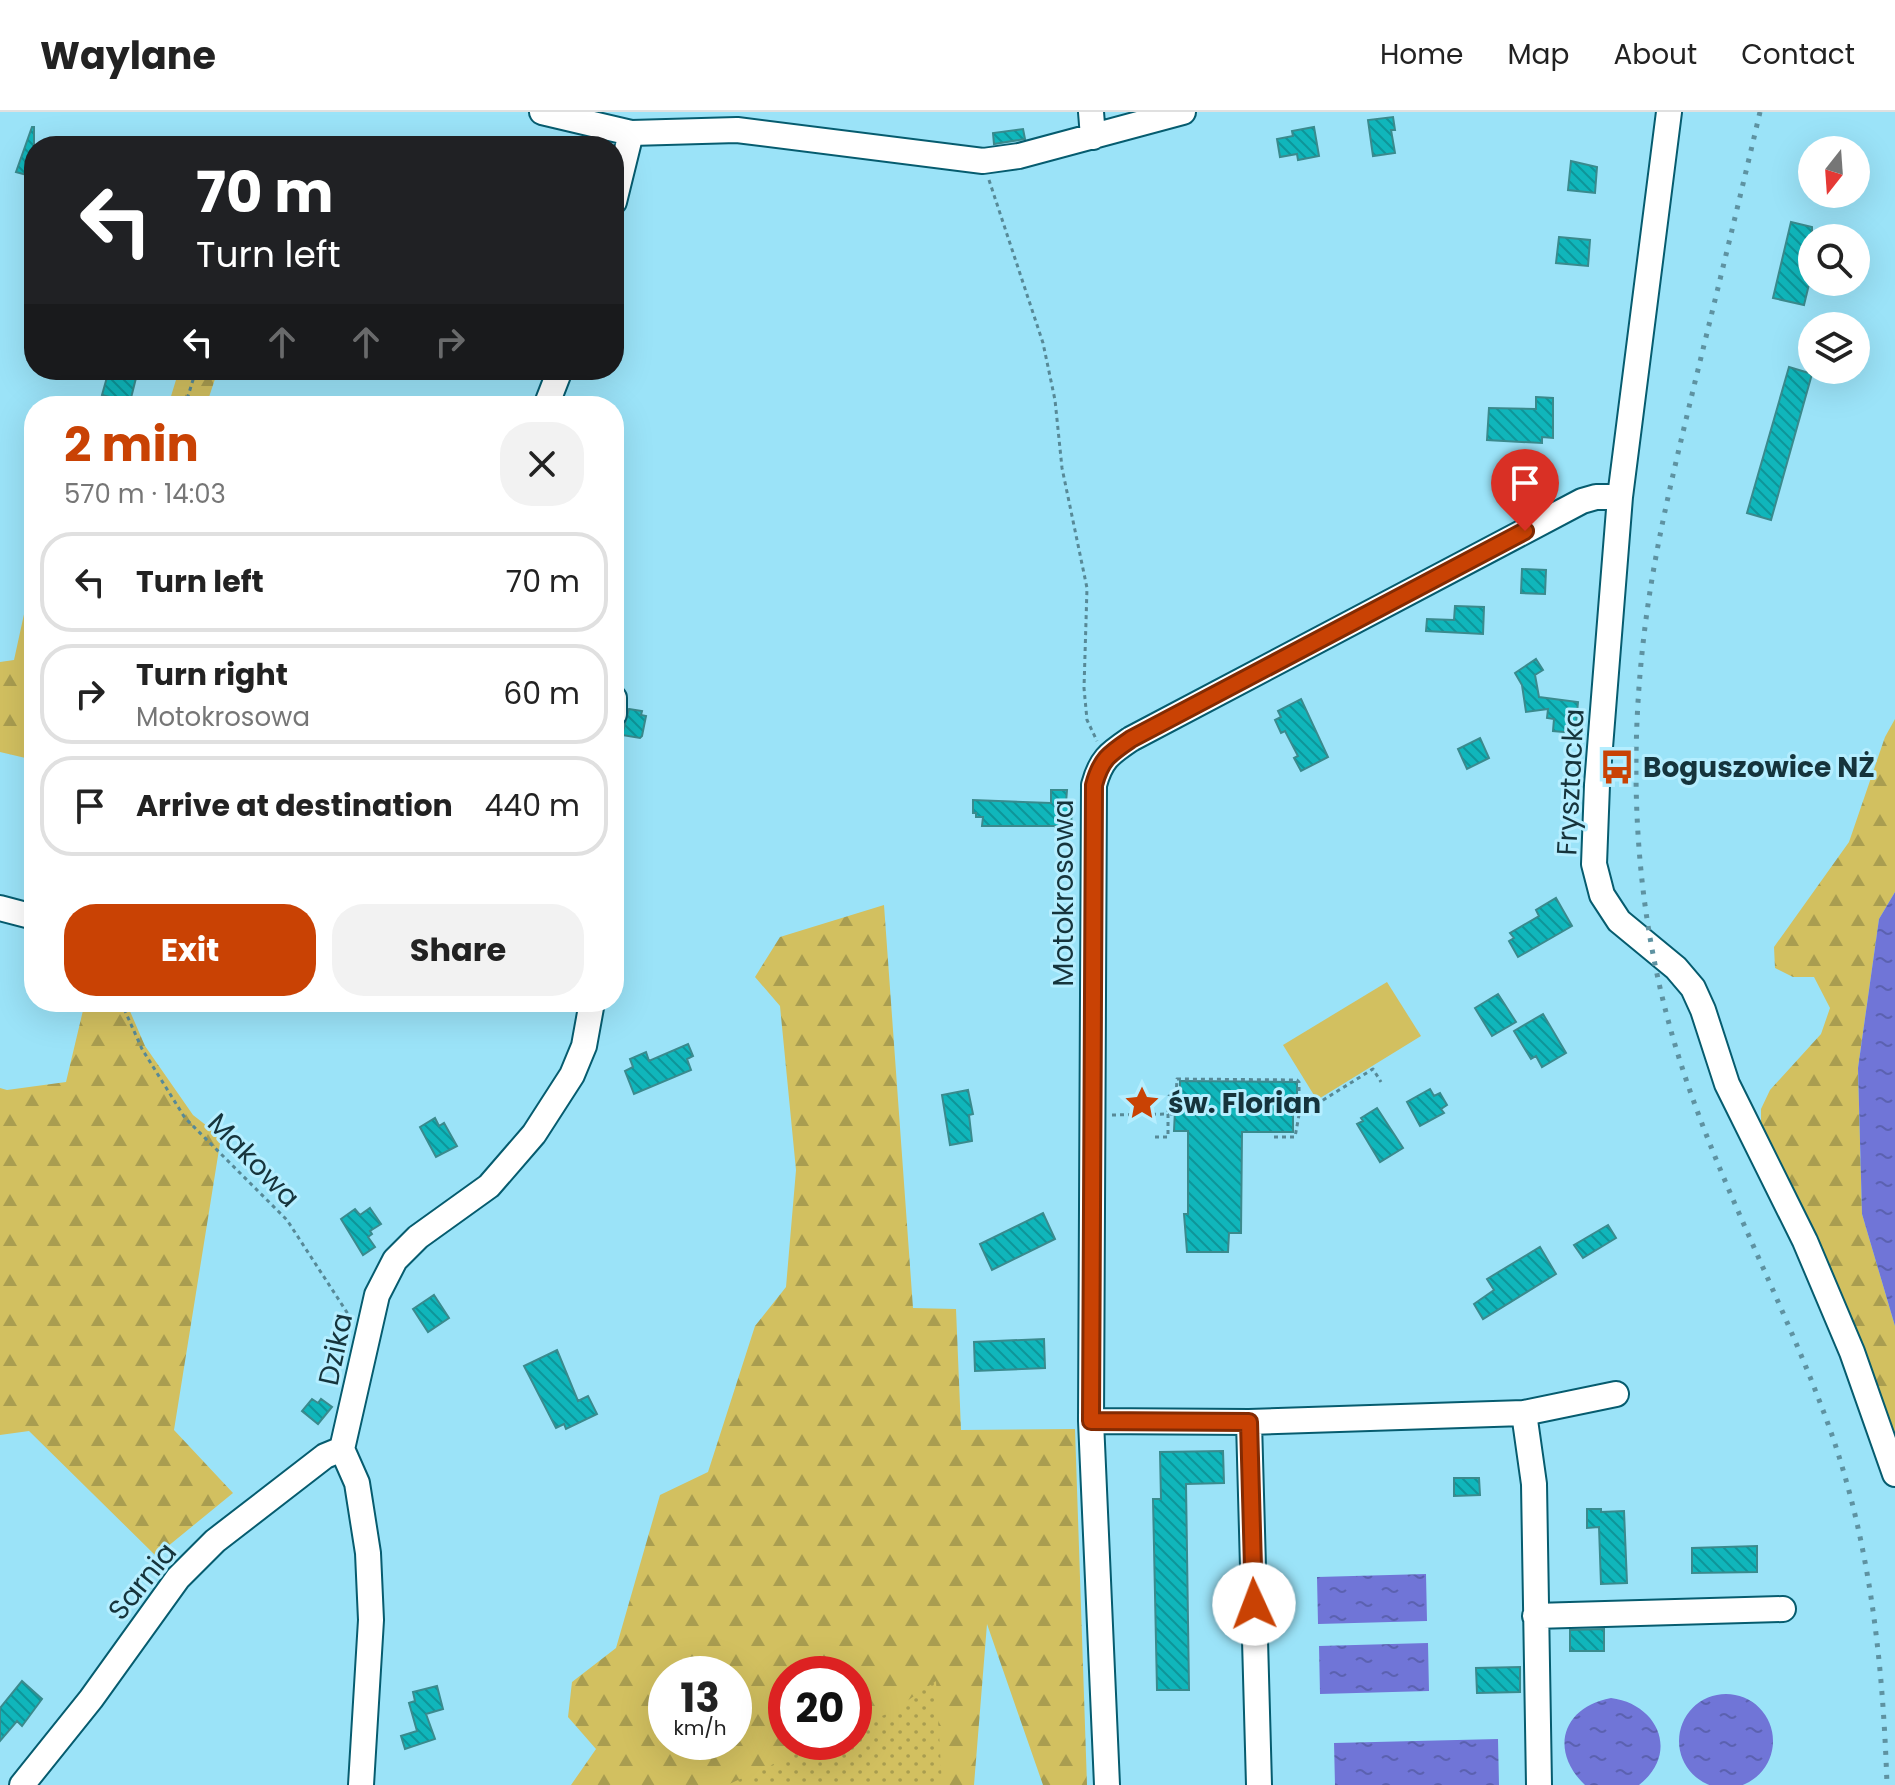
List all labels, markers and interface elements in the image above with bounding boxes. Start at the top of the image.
text: Waylane [40,29,216,82]
text: Home [1380,35,1463,74]
text: Map [1507,35,1569,74]
text: About [1613,35,1697,74]
text: Contact [1741,35,1855,74]
north arrow [1798,136,1870,208]
map controls [1798,136,1870,384]
text: 70 m [196,153,334,232]
icon: left [64,168,168,272]
button: search [1798,224,1870,296]
text: Turn left [196,229,341,280]
button: layers [1798,312,1870,384]
icon: left [176,320,220,364]
icon: ahead [260,320,304,364]
icon: ahead [344,320,388,364]
icon: right [428,320,472,364]
text: 2 min [64,411,199,478]
button: close [500,422,584,506]
pin [1491,449,1559,531]
icon: arrive [1503,461,1547,505]
text: 570 m · 14:03 [64,476,226,512]
icon: left [68,560,112,604]
text: Turn left [136,560,264,603]
text: 70 m [506,560,580,603]
text: Turn right [136,653,288,696]
icon: right [68,672,112,716]
text: 60 m [503,672,580,715]
text: Motokrosowa [136,699,310,735]
street label: Frysztacka [1547,708,1594,857]
bus stop icon: Boguszowice NŻ [1598,748,1636,786]
place label: Boguszowice NŻ [1643,748,1875,787]
icon: arrive [68,784,112,828]
text: Arrive at destination [136,784,453,827]
text: 440 m [485,784,580,827]
street label: Motokrosowa [1044,799,1083,987]
button: Exit [64,904,316,996]
button: Share [332,904,584,996]
place icon: św. Florian [1123,1084,1161,1122]
place label: św. Florian [1168,1084,1321,1123]
street label: Makowa [199,1105,308,1216]
street label: Dzika [309,1309,362,1389]
street label: Sarnia [99,1534,186,1628]
position arrow [1212,1562,1296,1646]
speed limit sign: 20 [768,1656,872,1760]
text: 13 [680,1670,720,1726]
text: km/h [673,1714,727,1742]

